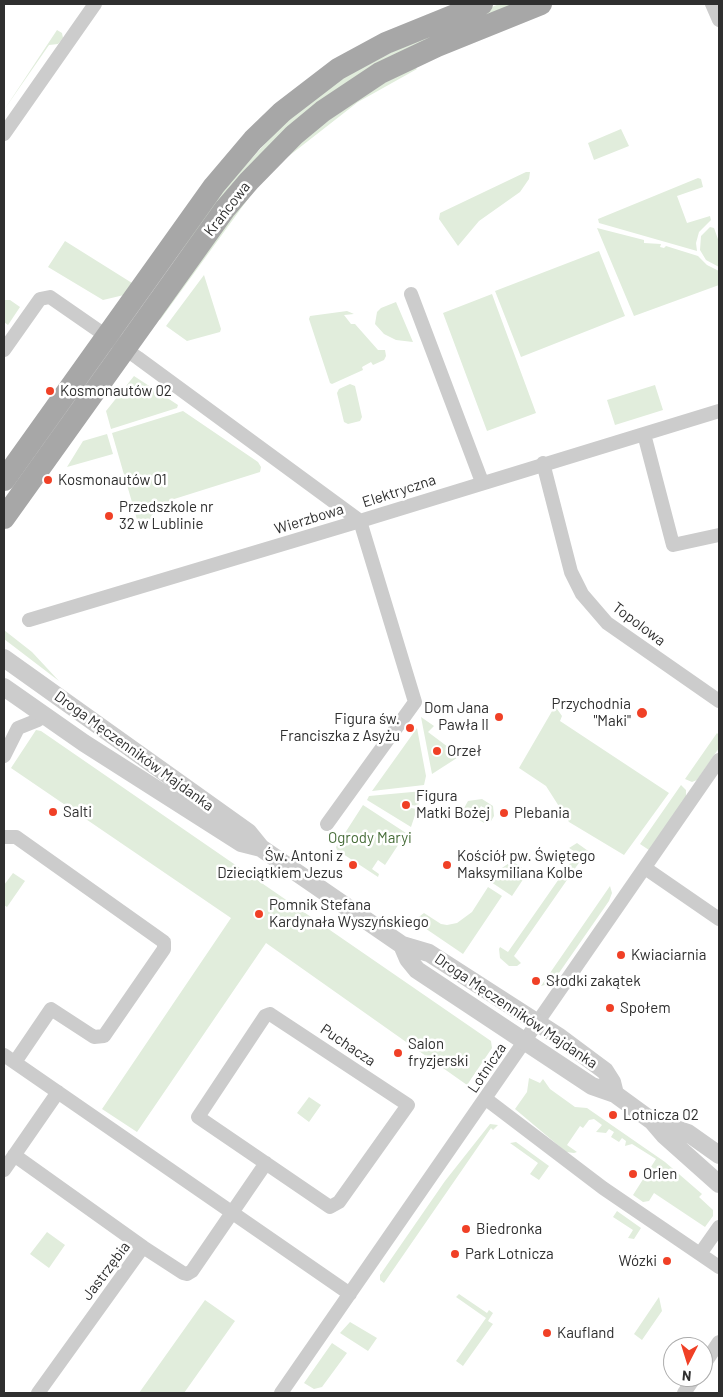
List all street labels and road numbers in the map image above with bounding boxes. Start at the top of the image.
street label: Krańcowa [200,178,254,240]
street label: Elektryczna [360,471,438,511]
street label: Wierzbowa [272,500,346,538]
street label: Topolowa [609,598,669,650]
street label: Droga Męczenników Majdanka [51,687,217,815]
street label: Droga Męczenników Majdanka [431,950,601,1072]
street label: Puchacza [317,1020,379,1070]
street label: Lotnicza [464,1040,510,1096]
street label: Jastrzębia [78,1238,134,1304]

